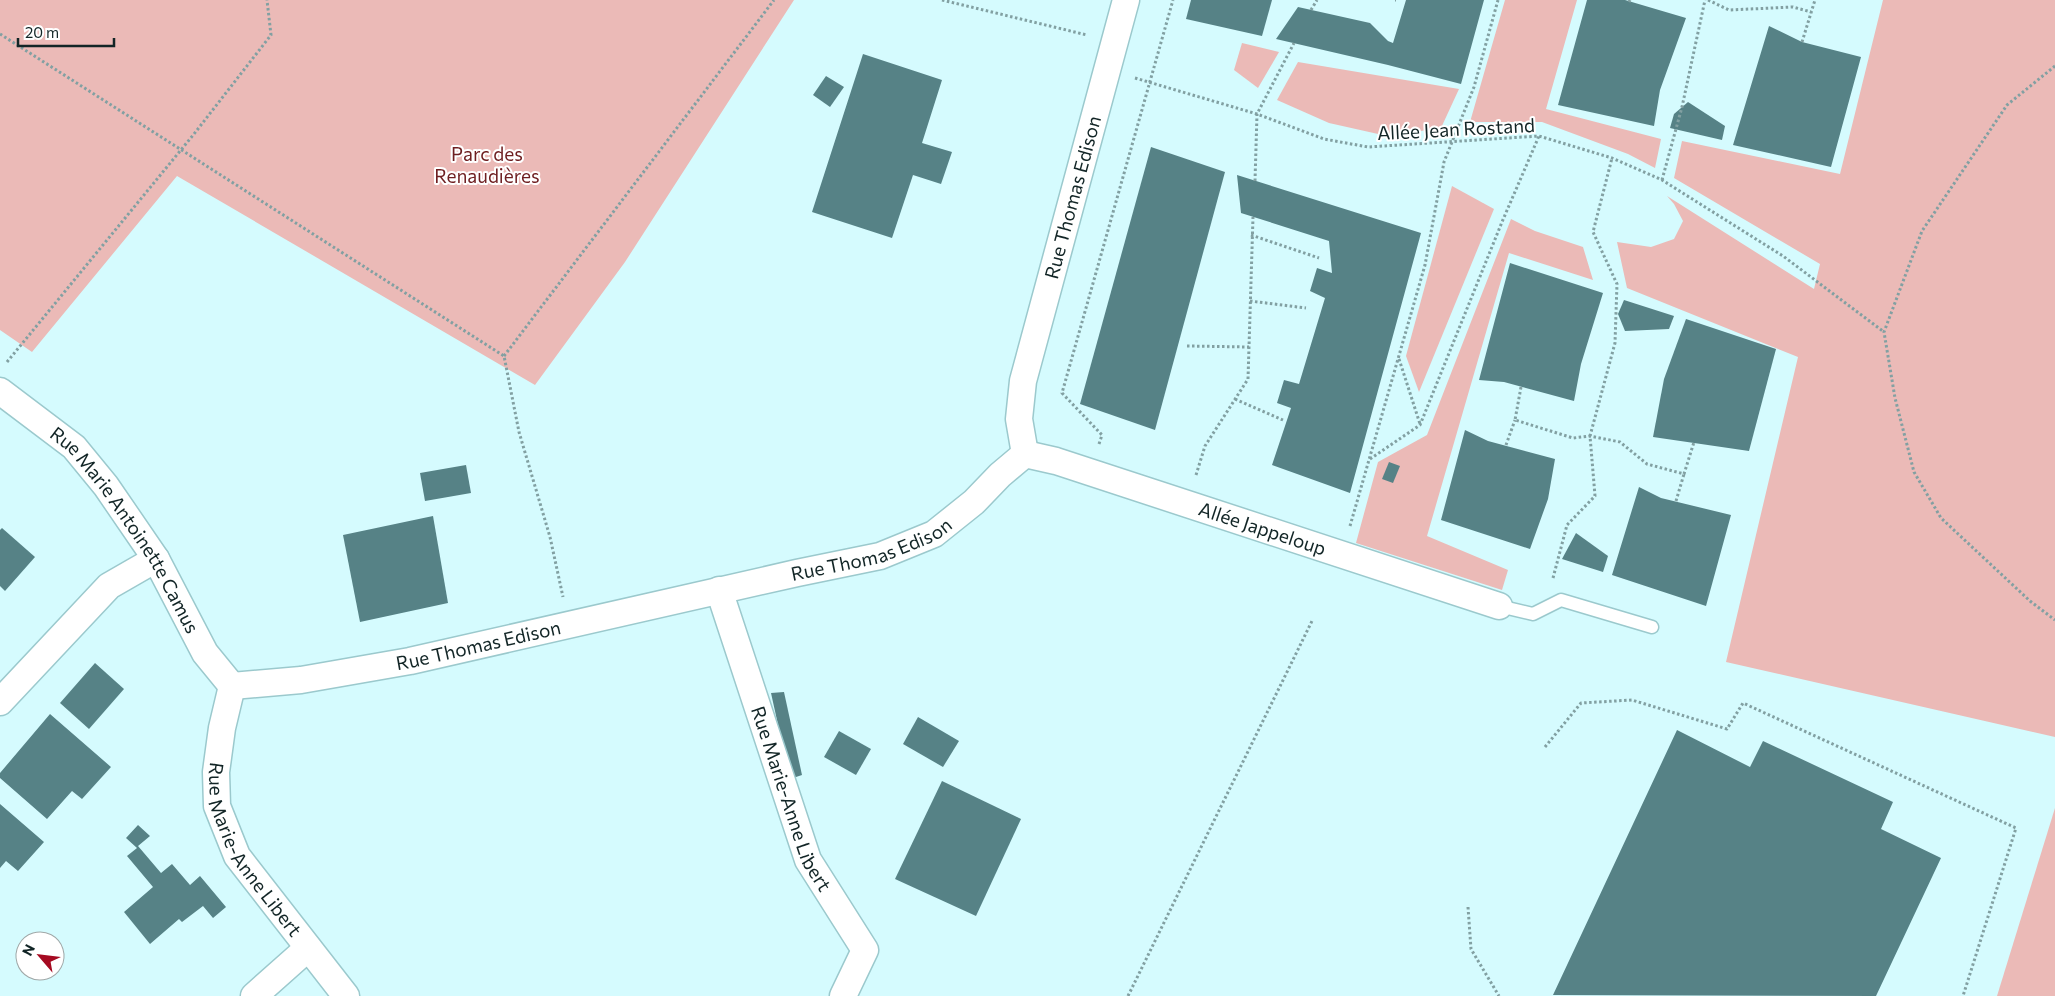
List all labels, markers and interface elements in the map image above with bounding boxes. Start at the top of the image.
scale bar [18,15,114,47]
text: 20 m [25,23,59,41]
street label: Rue Thomas Edison [1039,113,1105,281]
street label: Allée Jean Rostand [1377,113,1535,144]
park label: Parc des Renaudières [434,142,540,187]
street label: Rue Marie Antoinette Camus [46,421,205,637]
street label: Allée Jappeloup [1196,497,1329,560]
street label: Rue Thomas Edison [789,513,956,585]
street label: Rue Thomas Edison [394,615,563,674]
street label: Rue Marie-Anne Libert [747,703,837,895]
street label: Rue Marie-Anne Libert [204,761,307,941]
north arrow [15,931,65,981]
text: N [18,941,38,958]

